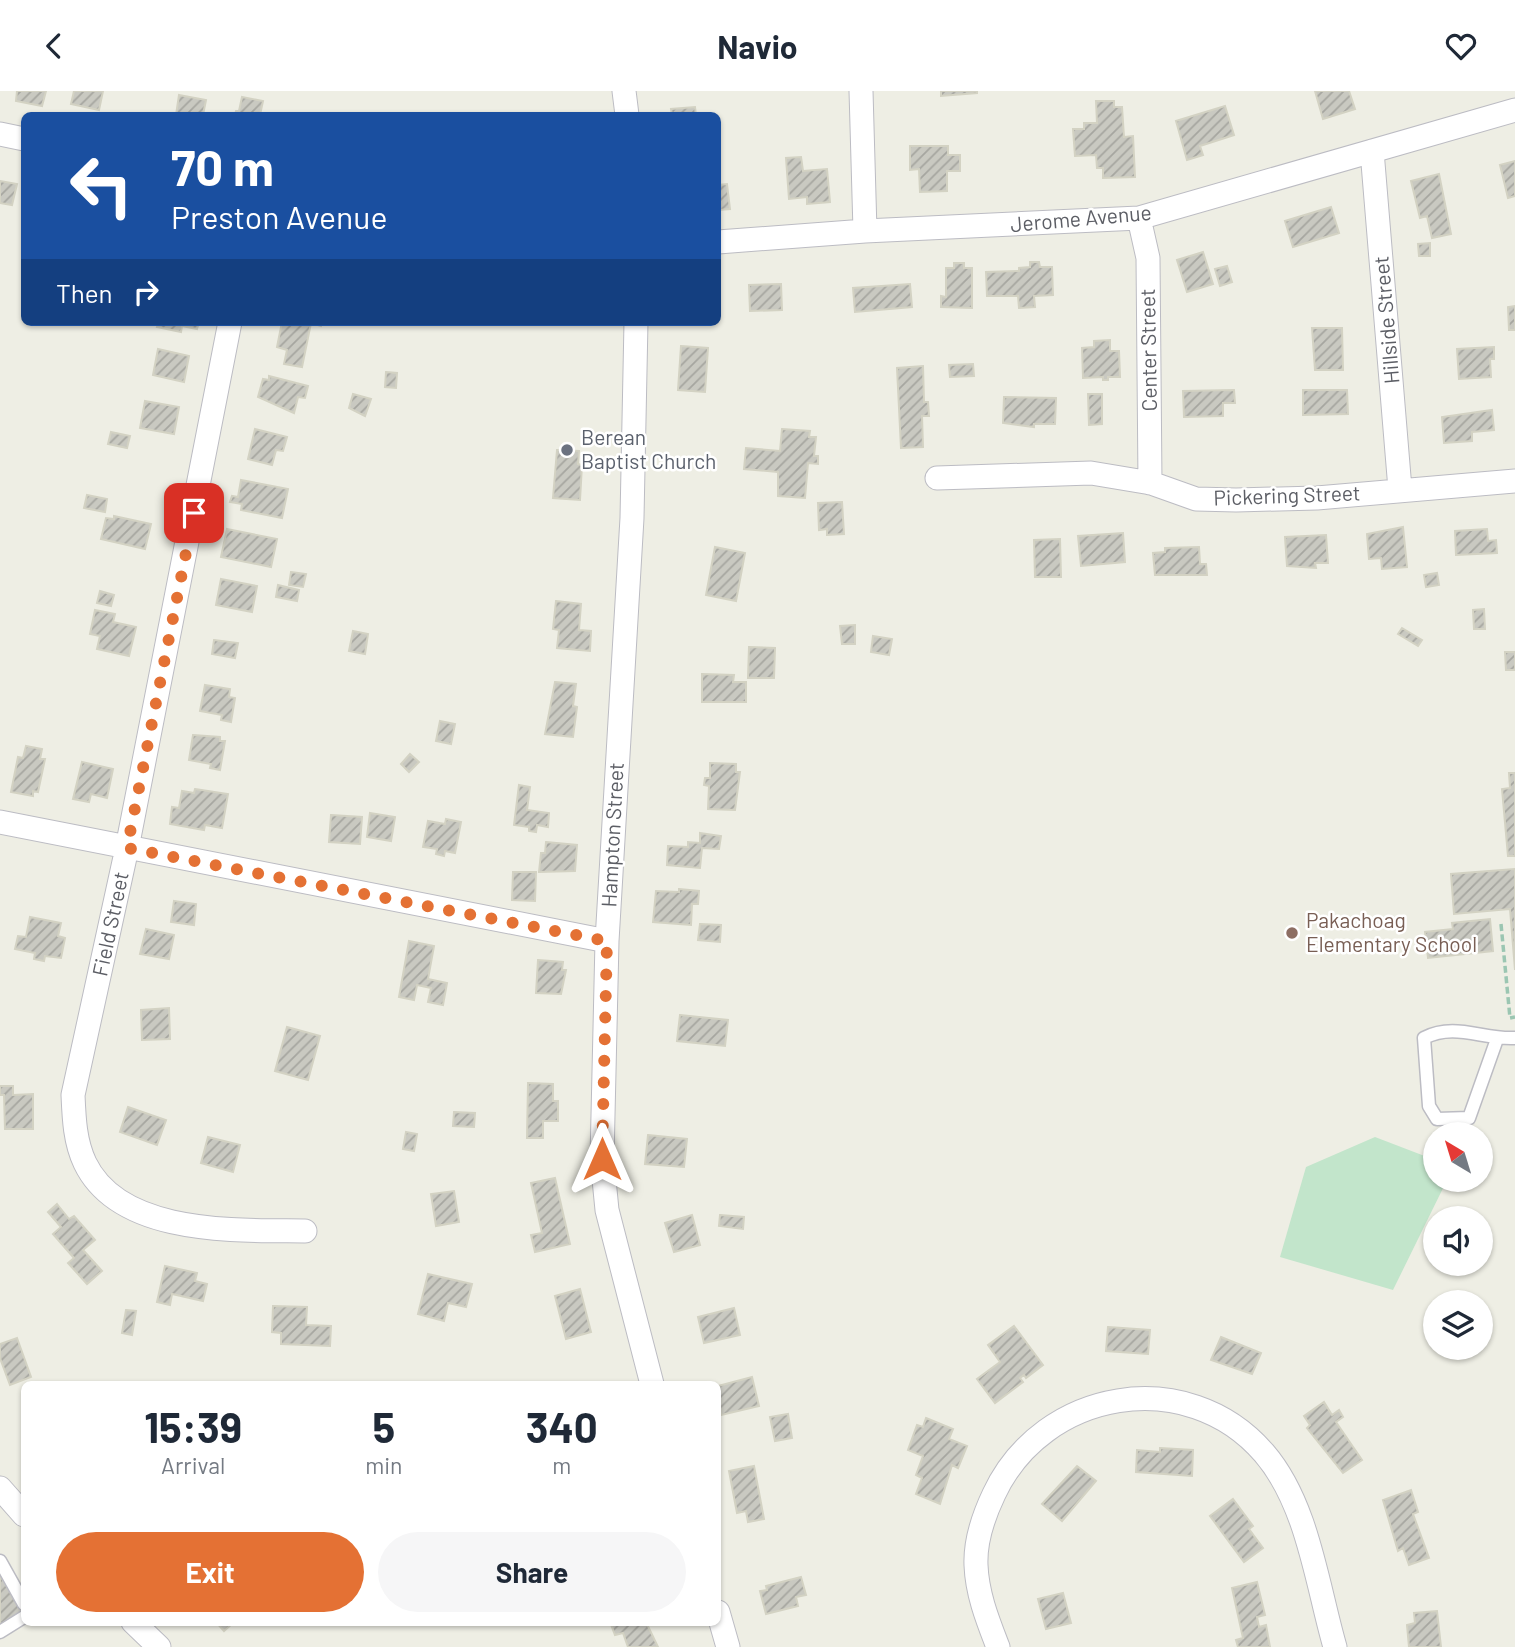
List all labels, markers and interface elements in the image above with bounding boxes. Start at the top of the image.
icon: back [35,27,73,65]
text: Navio [717,27,798,65]
icon: heart [1442,27,1480,65]
text: 70 m [171,137,274,196]
icon: left [56,140,147,231]
text: Preston Avenue [171,197,388,235]
street label: Jerome Avenue [1009,199,1153,236]
street label: Hillside Street [1367,255,1404,385]
icon: right [127,273,165,311]
text: Then [56,277,113,308]
street label: Center Street [1134,288,1161,412]
place label: Berean Baptist Church [581,424,716,473]
marker: Berean Baptist Church [559,442,575,458]
street label: Pickering Street [1213,479,1361,510]
pin [164,483,224,543]
icon: arrive [175,494,213,532]
street label: Hampton Street [595,762,628,908]
street label: Field Street [86,869,133,978]
place label: Pakachoag Elementary School [1306,907,1477,956]
marker: Pakachoag Elementary School [1284,925,1300,941]
position arrow [565,1122,639,1196]
north arrow [1423,1122,1493,1192]
map controls [1423,1122,1493,1360]
button: sound [1423,1206,1493,1276]
button: layers [1423,1290,1493,1360]
text: 15:39 [144,1401,242,1451]
text: 5 [373,1401,395,1451]
text: 340 [526,1401,598,1451]
text: Arrival [161,1451,225,1479]
text: min [365,1451,403,1479]
text: m [552,1451,571,1479]
button: Exit [56,1532,364,1612]
button: Share [378,1532,686,1612]

